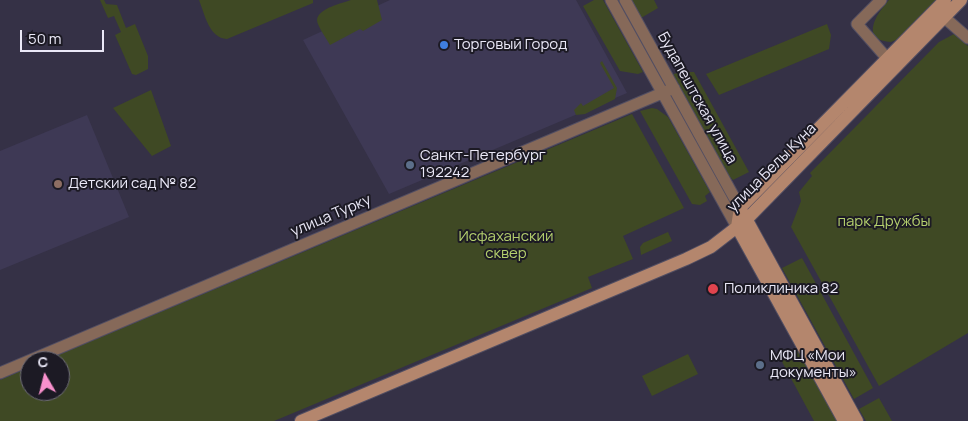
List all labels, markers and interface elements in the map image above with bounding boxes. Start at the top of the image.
scale bar [22,20,106,52]
text: 50 m [28,28,62,49]
street label: Будапештская улица [653,29,741,167]
place label: Торговый Город [454,36,567,54]
marker: Торговый Город [438,39,450,51]
street label: улица Белы Куна [724,120,820,216]
place label: Санкт-Петербург 192242 [420,147,546,182]
marker: Санкт-Петербург 192242 [404,159,416,171]
place label: Детский сад № 82 [68,175,196,193]
marker: Детский сад № 82 [52,178,64,190]
street label: улица Турку [288,191,374,241]
park label: парк Дружбы [837,213,931,231]
park label: Исфаханский сквер [458,228,554,263]
place label: Поликлиника 82 [724,280,838,298]
marker: Поликлиника 82 [706,282,720,296]
place label: МФЦ «Мои документы» [770,347,857,382]
north arrow [20,351,70,401]
text: С [37,352,49,372]
marker: МФЦ «Мои документы» [754,359,766,371]

